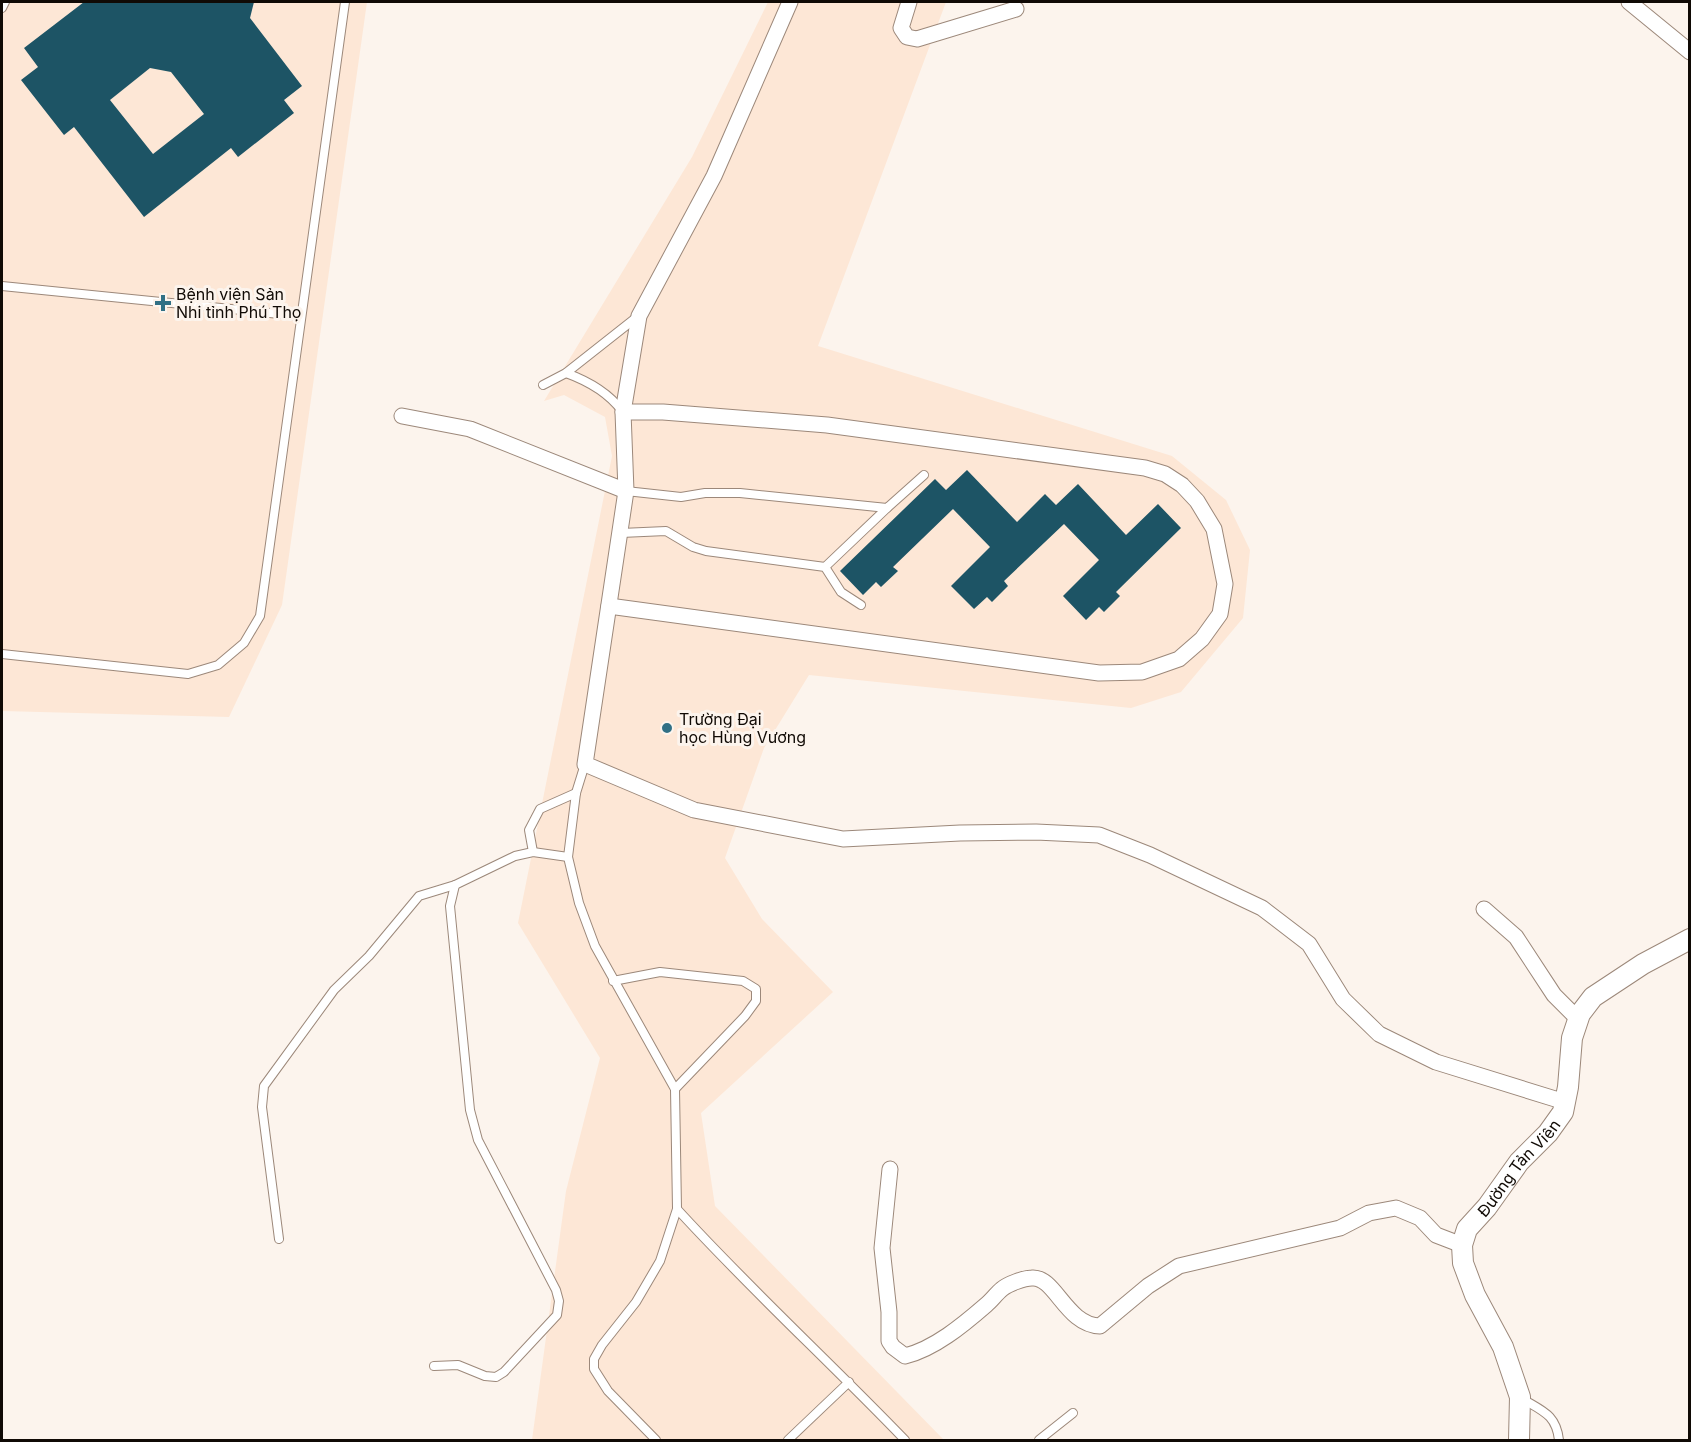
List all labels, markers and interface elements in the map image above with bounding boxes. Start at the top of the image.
place label: Bệnh viện Sản Nhi tỉnh Phú Thọ [176,284,301,322]
marker: Bệnh viện Sản Nhi tỉnh Phú Thọ [154,294,172,312]
place label: Trường Đại học Hùng Vương [679,709,806,747]
marker: Trường Đại học Hùng Vương [660,721,674,735]
street label: Đường Tản Viên [1473,1116,1564,1221]

